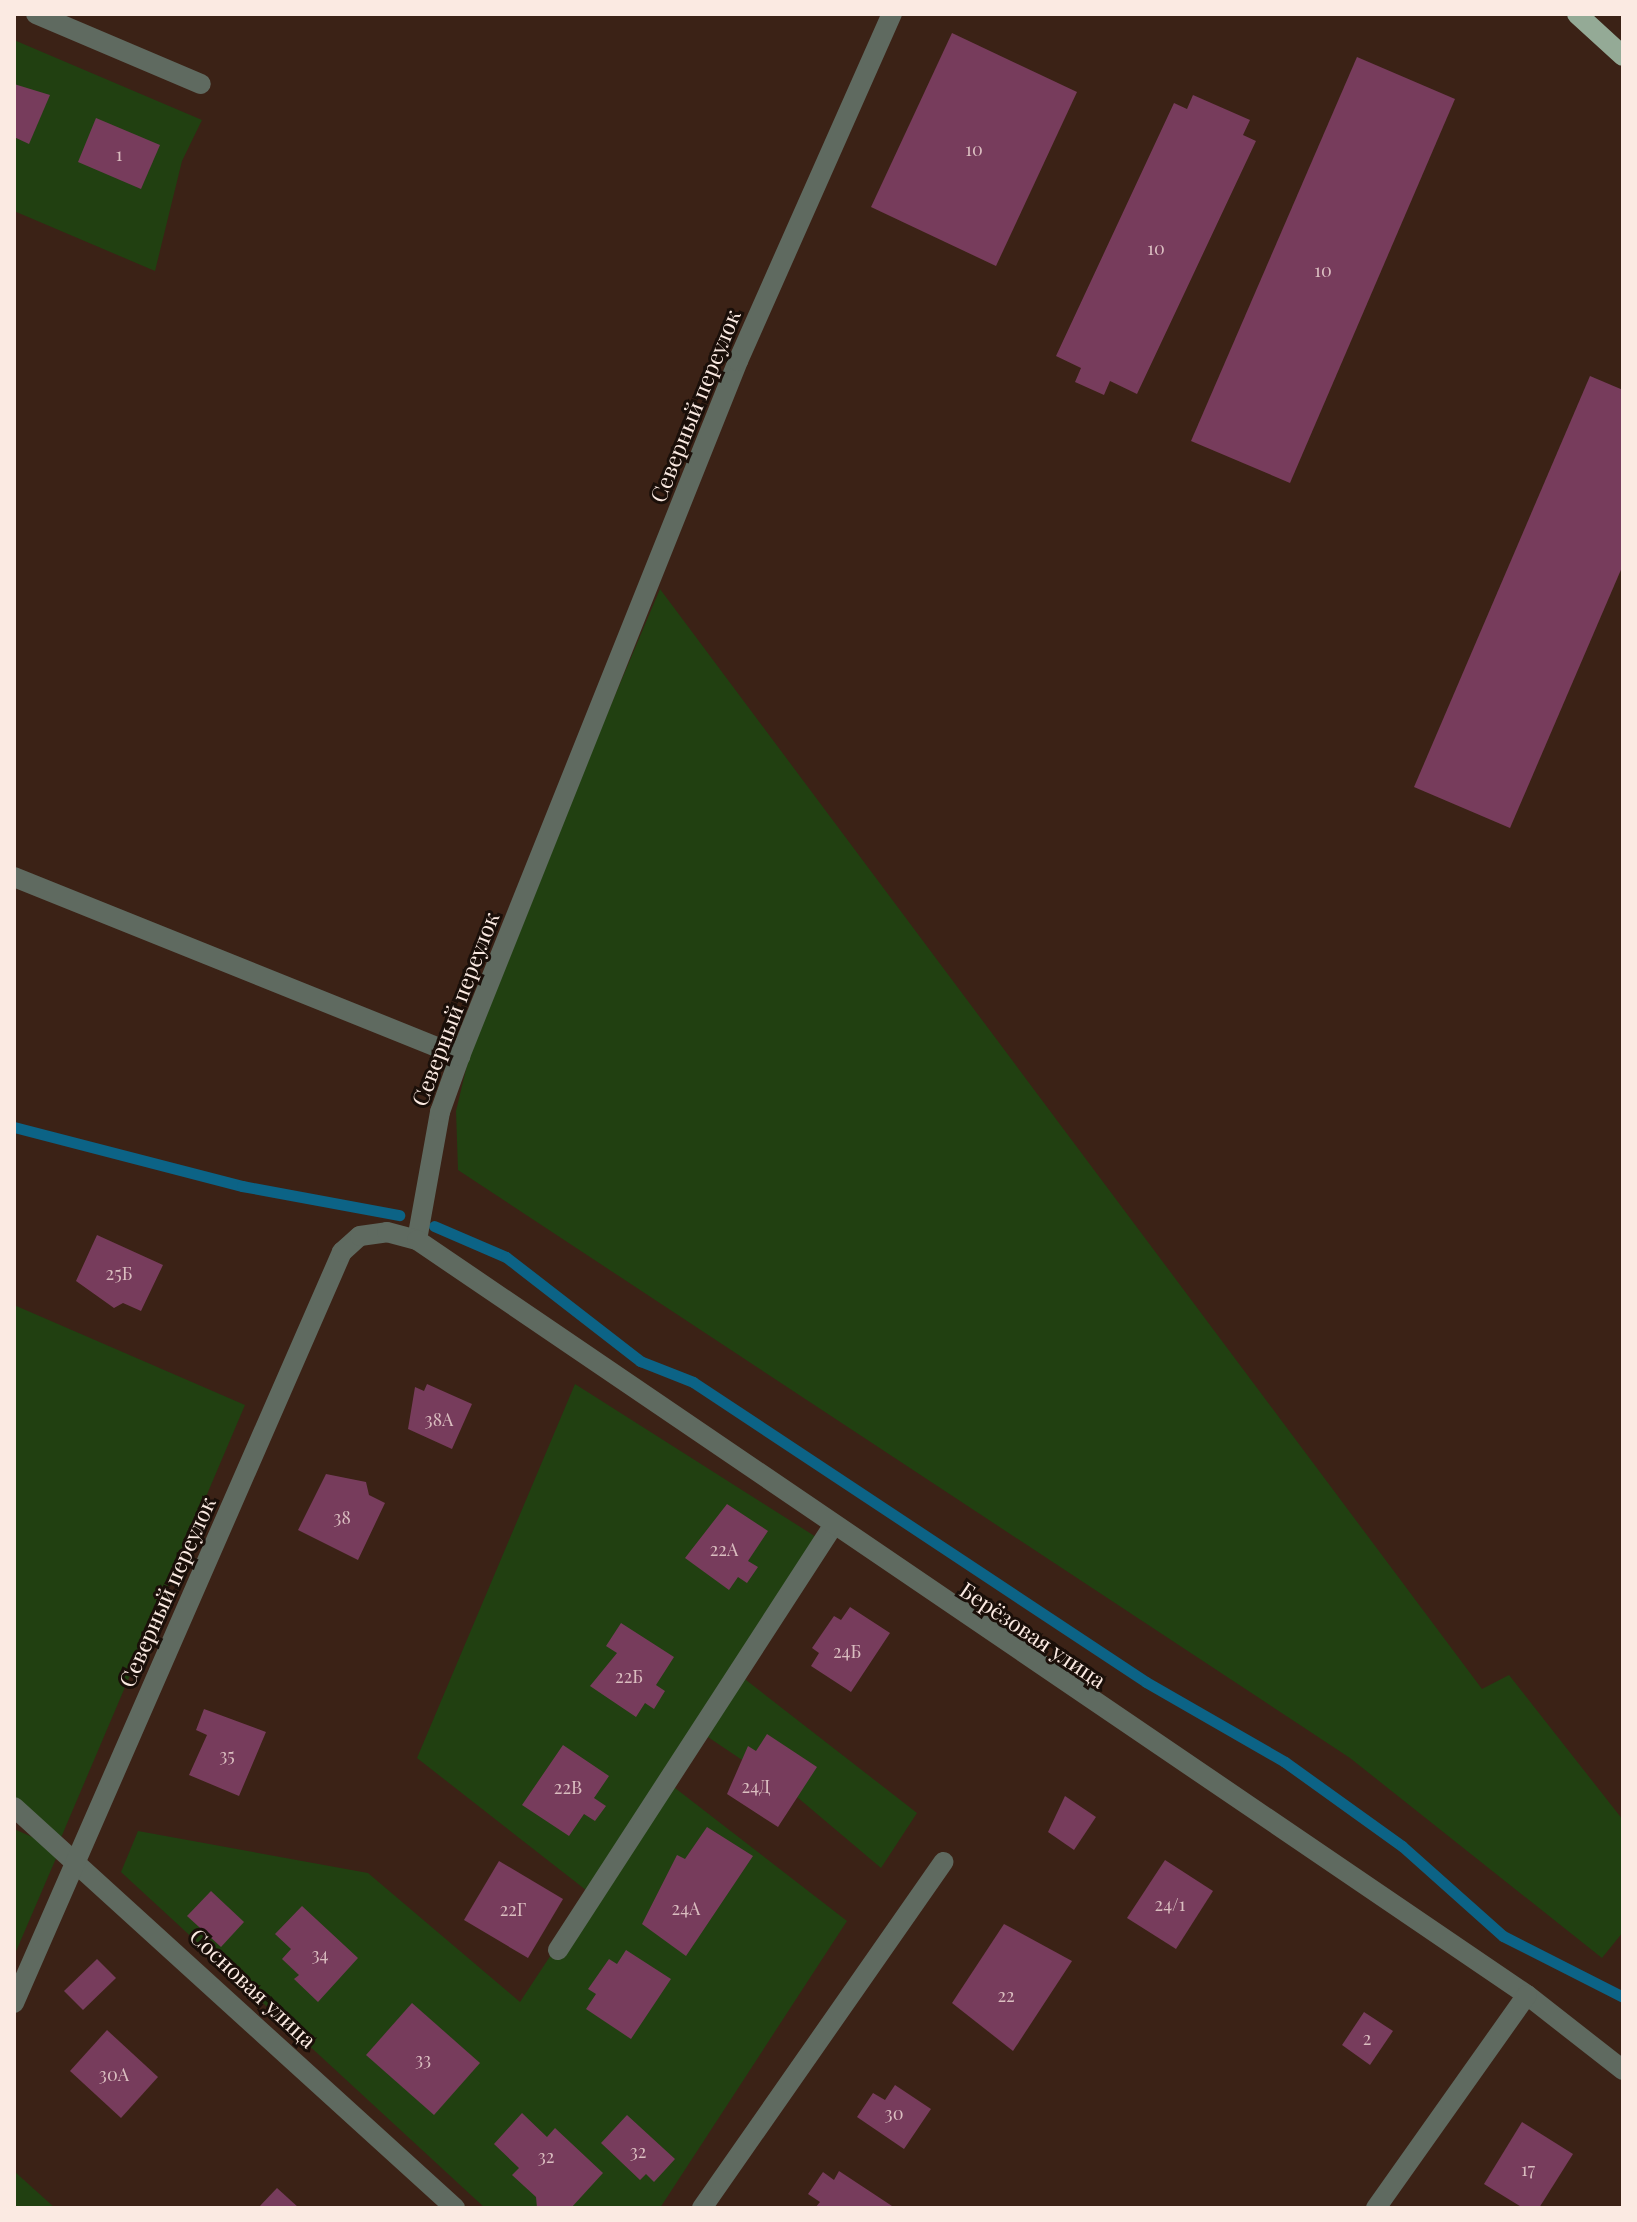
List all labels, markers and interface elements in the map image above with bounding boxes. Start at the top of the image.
house number: 10 [965,138,983,160]
house number: 1 [116,143,122,165]
house number: 10 [1147,237,1165,259]
house number: 10 [1314,259,1332,281]
street label: Северный переулок [644,306,746,506]
street label: Северный переулок [406,908,504,1110]
house number: 25Б [106,1262,132,1284]
house number: 38А [425,1408,453,1430]
street label: Северный переулок [113,1493,221,1691]
house number: 38 [333,1506,351,1528]
house number: 22А [710,1538,738,1560]
street label: Берёзовая улица [955,1576,1111,1694]
house number: 24Б [833,1640,861,1662]
house number: 22Б [615,1665,643,1687]
house number: 35 [219,1744,235,1766]
house number: 24Д [742,1775,770,1797]
house number: 22В [554,1776,582,1798]
house number: 24/1 [1155,1893,1185,1915]
house number: 24А [672,1897,700,1919]
house number: 22Г [500,1898,526,1920]
street label: Сосновая улица [184,1923,322,2053]
house number: 34 [311,1943,329,1965]
house number: 22 [997,1984,1015,2006]
house number: 2 [1363,2027,1371,2049]
house number: 33 [415,2048,431,2070]
house number: 30А [99,2063,129,2085]
house number: 30 [885,2102,903,2124]
house number: 32 [630,2140,646,2162]
house number: 32 [538,2145,554,2167]
house number: 17 [1521,2158,1535,2180]

